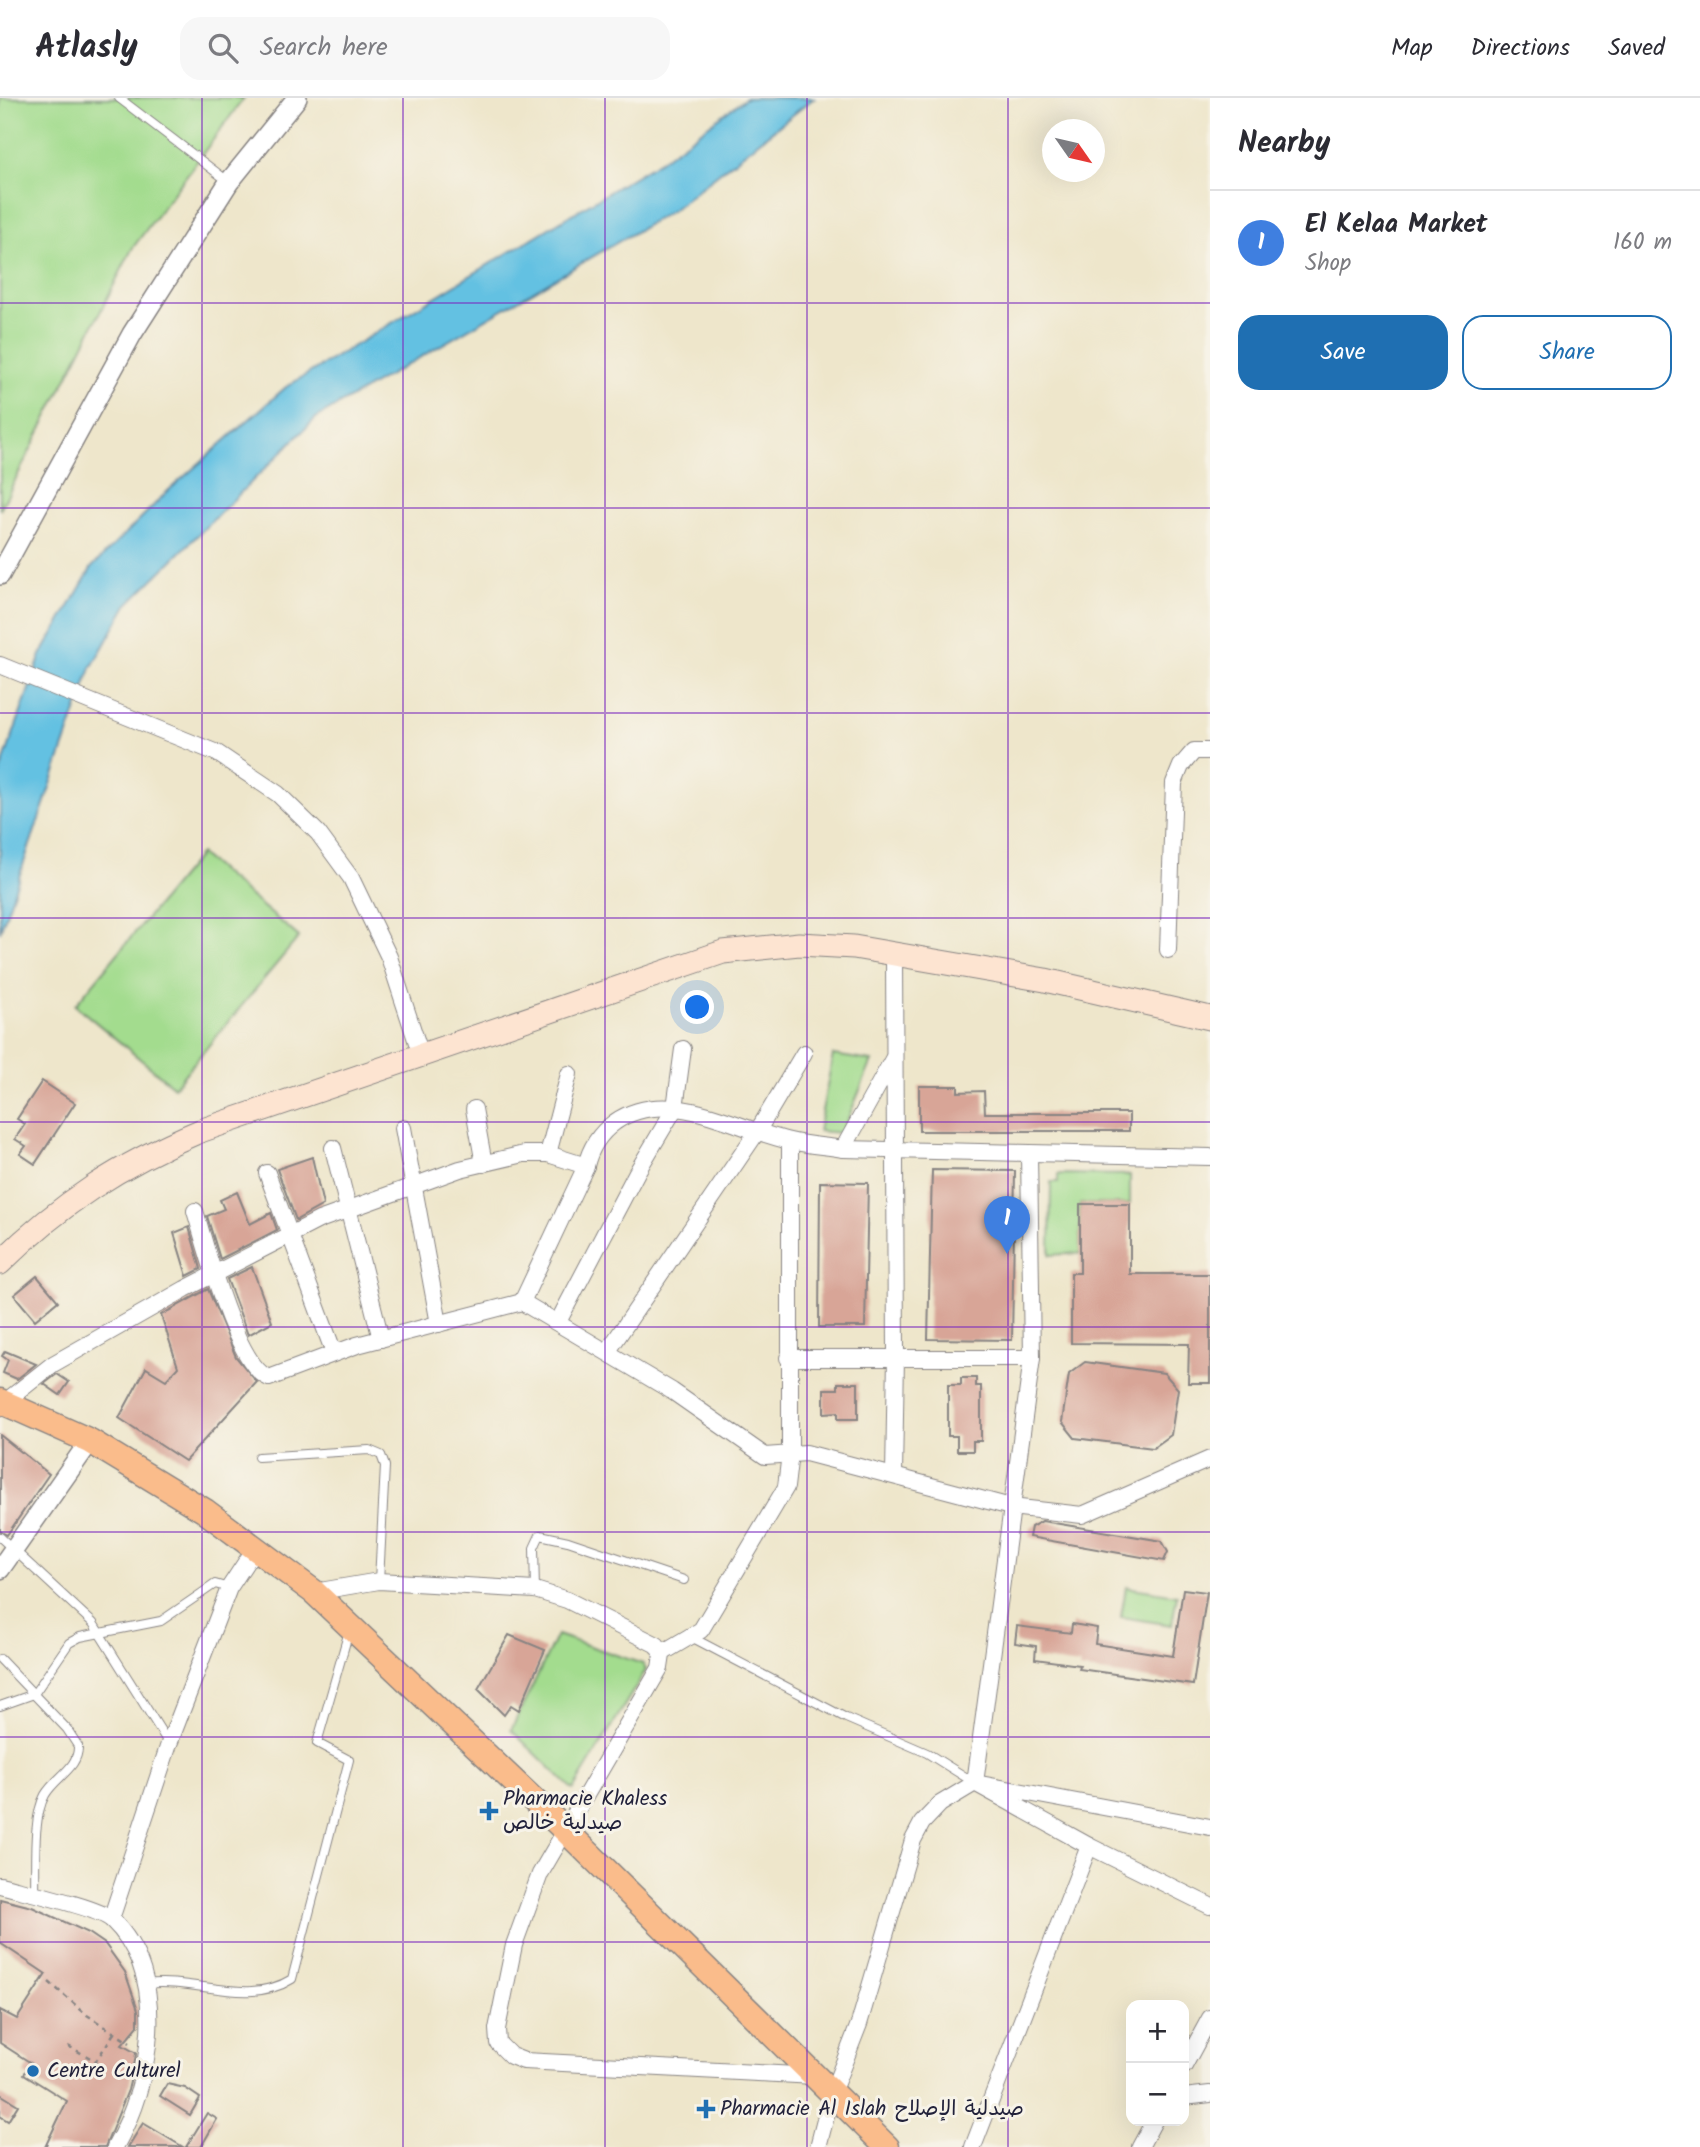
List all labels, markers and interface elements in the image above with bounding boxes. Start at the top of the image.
search box [180,17,670,80]
text: Atlasly [35,22,138,75]
text: Search here [260,27,388,69]
icon: search [204,29,242,67]
text: Map [1391,29,1433,68]
text: Directions [1471,29,1570,68]
text: Saved [1608,29,1665,68]
north arrow [1042,119,1105,182]
text: Nearby [1238,120,1330,168]
text: El Kelaa Market [1305,204,1488,246]
text: 1 [1258,225,1264,261]
text: 160 m [1613,225,1672,261]
text: Shop [1305,246,1351,282]
button: Save [1238,315,1448,390]
button: Share [1462,315,1672,390]
your location [680,990,714,1024]
pin: 1 [984,1196,1030,1254]
place label: Pharmacie Khaless صيدلية خالص [503,1783,667,1840]
marker: Pharmacie Khaless صيدلية خالص [481,1803,497,1819]
map controls [1126,2000,1189,2126]
button: + [1126,2000,1189,2063]
place label: Centre Culturel [47,2055,181,2088]
marker: Centre Culturel [25,2063,41,2079]
button: − [1126,2063,1189,2126]
place label: Pharmacie Al Islah صيدلية الإصلاح [720,2093,1024,2126]
marker: Pharmacie Al Islah صيدلية الإصلاح [698,2101,714,2117]

